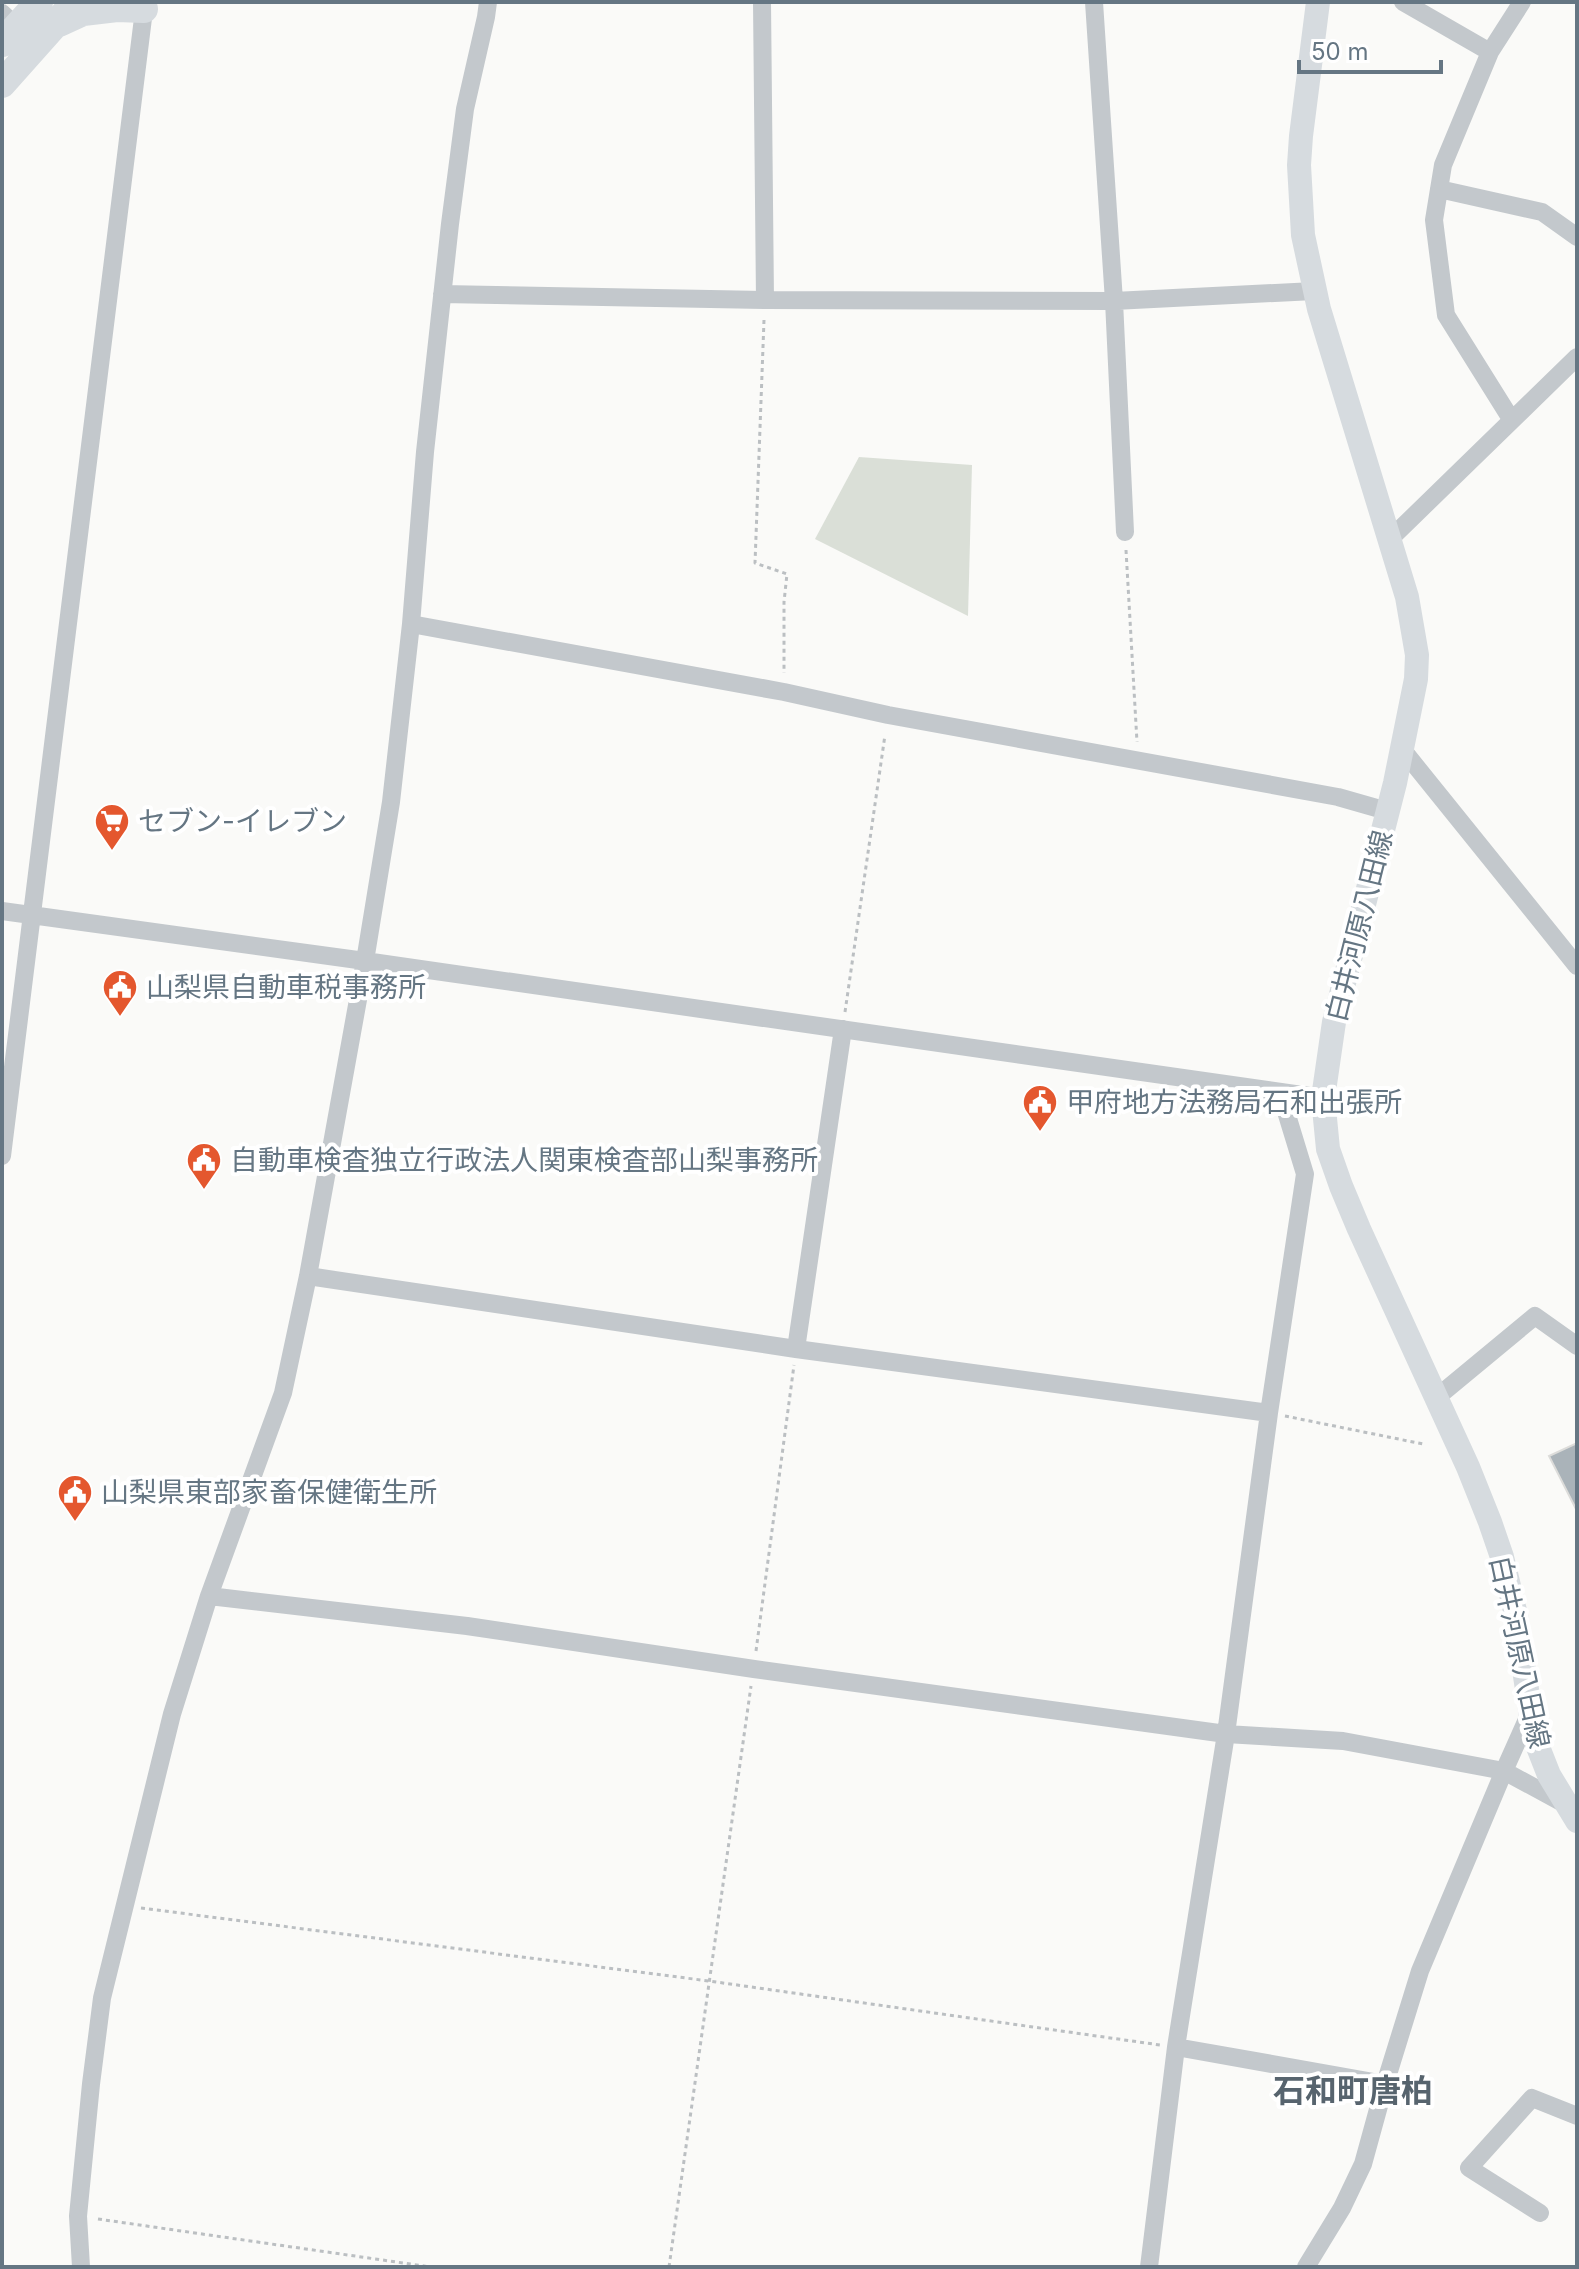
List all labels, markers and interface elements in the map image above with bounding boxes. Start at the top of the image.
scale bar [1299,24,1441,74]
text: 50 m [1311,37,1369,66]
supermarket icon: セブン-イレブン [93,802,131,852]
place label: セブン-イレブン [138,804,347,838]
street label: 白井河原八田線 [1319,827,1399,1025]
public building icon: 山梨県自動車税事務所 [101,968,139,1018]
place label: 山梨県自動車税事務所 [146,970,426,1004]
public building icon: 甲府地方法務局石和出張所 [1021,1083,1059,1133]
place label: 甲府地方法務局石和出張所 [1066,1085,1402,1119]
public building icon: 自動車検査独立行政法人関東検査部山梨事務所 [185,1141,223,1191]
place label: 自動車検査独立行政法人関東検査部山梨事務所 [230,1143,818,1177]
public building icon: 山梨県東部家畜保健衛生所 [56,1473,94,1523]
place label: 山梨県東部家畜保健衛生所 [101,1475,437,1509]
street label: 白井河原八田線 [1483,1553,1557,1751]
district label: 石和町唐柏 [1273,2071,1433,2110]

